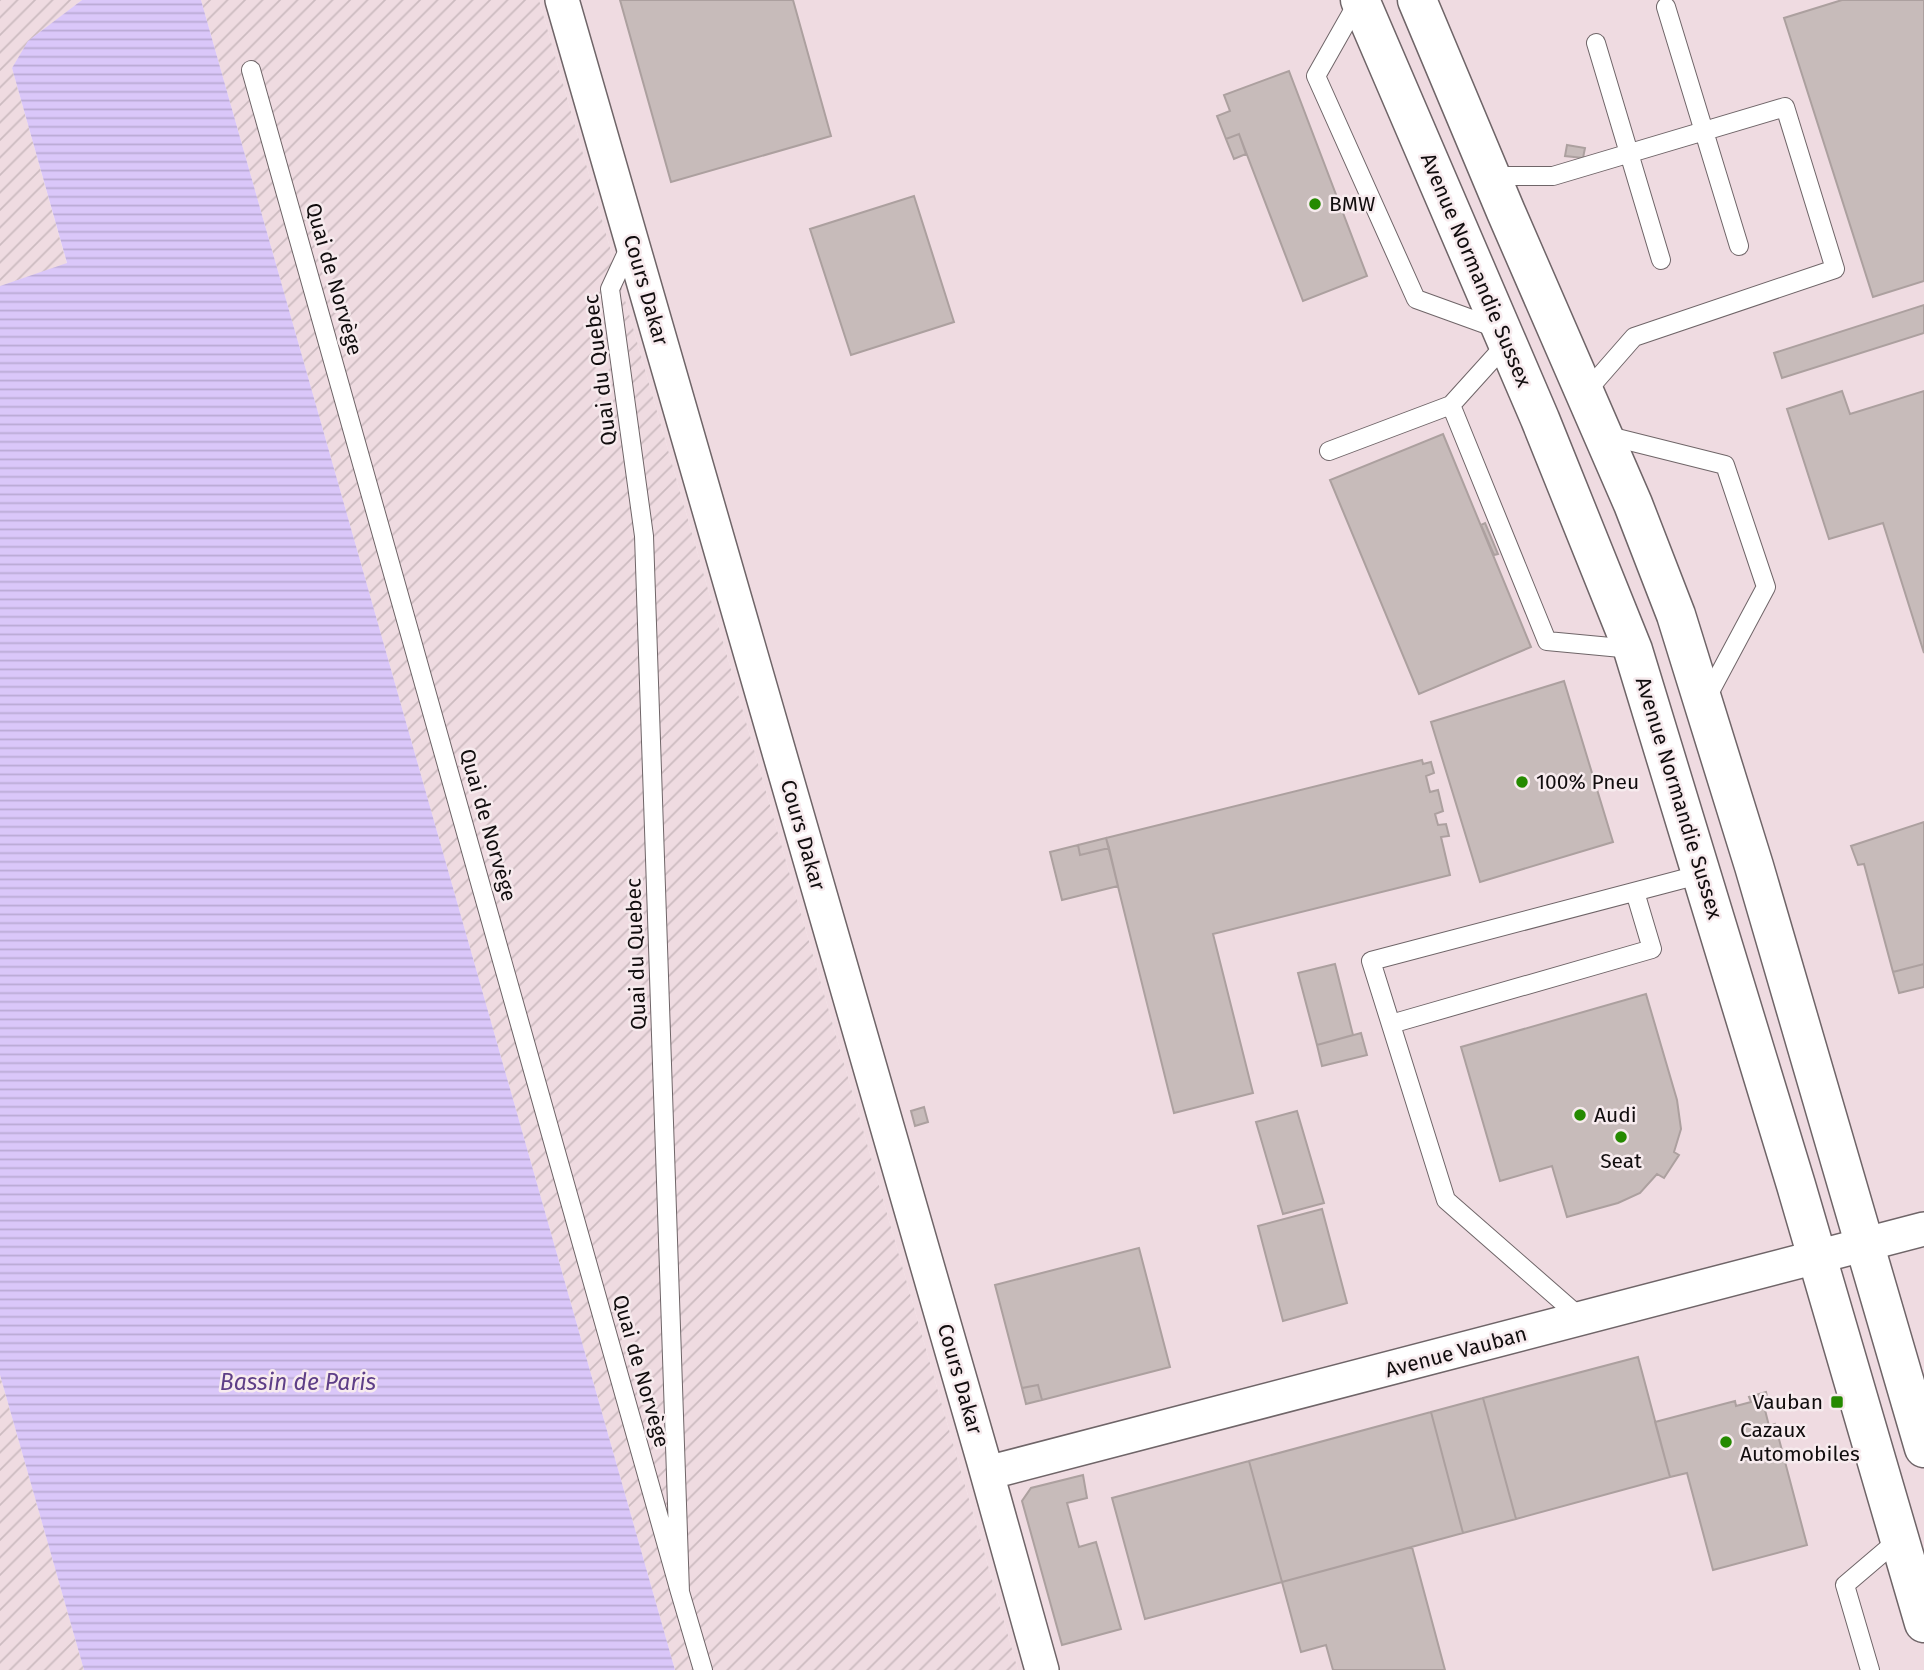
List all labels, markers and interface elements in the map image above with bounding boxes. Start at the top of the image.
street label: Avenue Normandie Sussex [1415,149,1537,392]
place label: BMW [1329,191,1375,217]
marker: BMW [1307,196,1323,212]
street label: Quai de Norvège [300,200,368,358]
street label: Cours Dakar [618,232,674,348]
street label: Quai du Quebec [578,293,622,447]
street label: Avenue Normandie Sussex [1630,674,1728,923]
street label: Quai de Norvège [454,746,522,904]
place label: 100% Pneu [1536,769,1639,795]
marker: 100% Pneu [1514,774,1530,790]
street label: Cours Dakar [775,777,831,893]
street label: Quai du Quebec [620,878,652,1030]
place label: Audi [1594,1102,1637,1128]
marker: Audi [1572,1107,1588,1123]
marker: Seat [1613,1129,1629,1145]
place label: Seat [1600,1148,1642,1174]
street label: Quai de Norvège [607,1292,675,1450]
street label: Cours Dakar [932,1321,988,1437]
street label: Avenue Vauban [1382,1321,1530,1383]
water label: Bassin de Paris [220,1368,377,1396]
place label: Vauban [1753,1389,1823,1415]
marker: Vauban [1829,1394,1845,1410]
place label: Cazaux Automobiles [1740,1417,1860,1467]
marker: Cazaux Automobiles [1718,1434,1734,1450]

